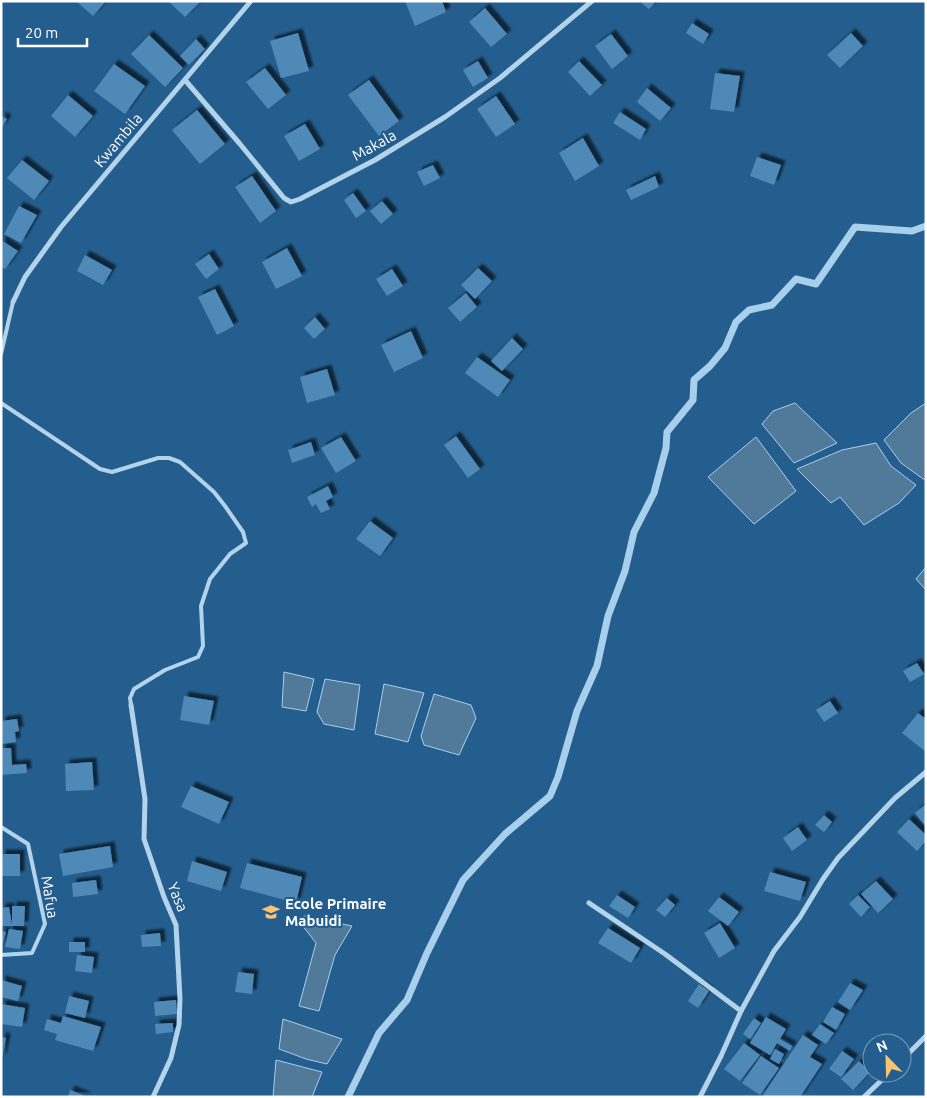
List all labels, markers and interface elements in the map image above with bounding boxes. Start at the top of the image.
scale bar [18,15,86,47]
text: 20 m [25,24,58,41]
street label: Kwambila [91,110,145,170]
street label: Makala [349,126,399,164]
street label: Mafua [38,875,62,919]
street label: Yasa [164,880,192,914]
place label: Ecole Primaire Mabuidi [285,895,386,929]
school or university icon: Ecole Primaire Mabuidi [261,902,281,922]
north arrow [862,1033,912,1083]
text: N [874,1037,890,1055]

